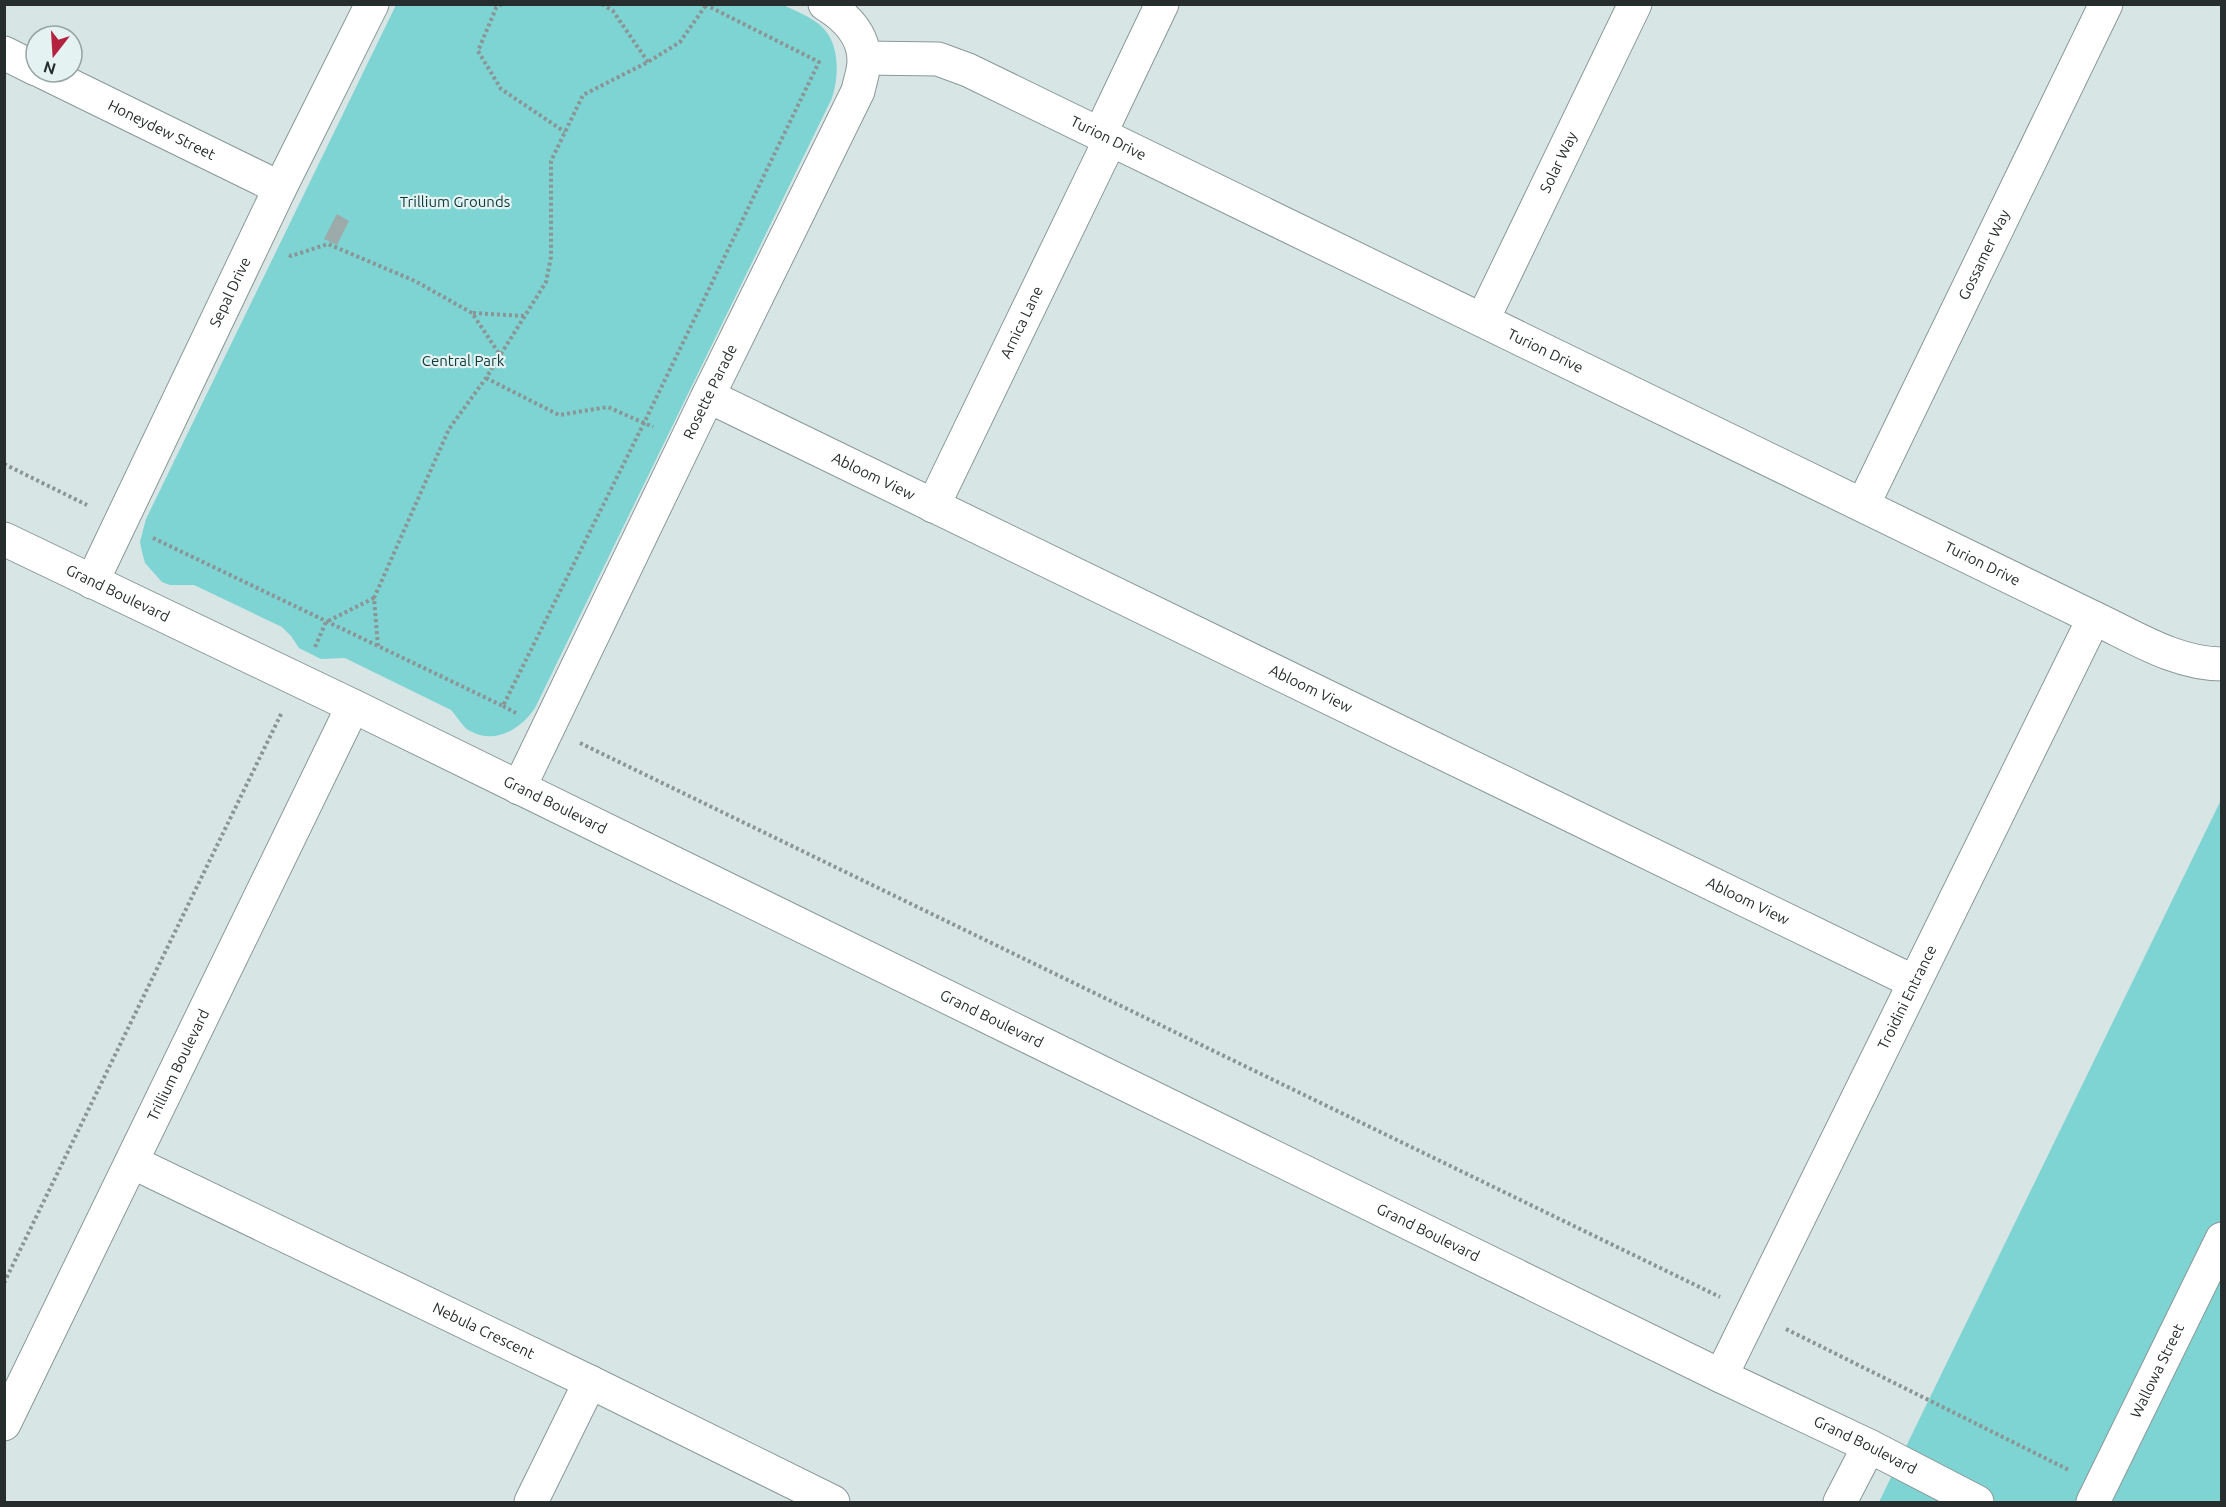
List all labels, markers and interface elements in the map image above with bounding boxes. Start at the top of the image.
north arrow [24,24,84,84]
text: N [41,58,58,79]
street label: Honeydew Street [105,96,218,163]
street label: Turion Drive [1068,112,1149,163]
street label: Solar Way [1536,129,1580,195]
park label: Trillium Grounds [400,193,510,210]
street label: Gossamer Way [1955,207,2013,303]
street label: Sepal Drive [206,254,254,330]
street label: Arnica Lane [997,283,1046,361]
street label: Turion Drive [1505,325,1586,376]
street label: Rosette Parade [680,341,740,442]
park label: Central Park [422,352,505,369]
street label: Abloom View [830,449,918,503]
street label: Turion Drive [1942,538,2023,589]
street label: Grand Boulevard [63,561,172,625]
street label: Abloom View [1267,661,1355,716]
street label: Grand Boulevard [501,772,610,837]
street label: Abloom View [1704,873,1792,928]
street label: Troidini Entrance [1874,942,1940,1052]
street label: Grand Boulevard [937,986,1046,1051]
street label: Trillium Boulevard [144,1006,212,1124]
street label: Grand Boulevard [1374,1200,1483,1265]
street label: Nebula Crescent [430,1299,537,1362]
street label: Wallowa Street [2127,1321,2187,1421]
street label: Grand Boulevard [1811,1412,1920,1477]

